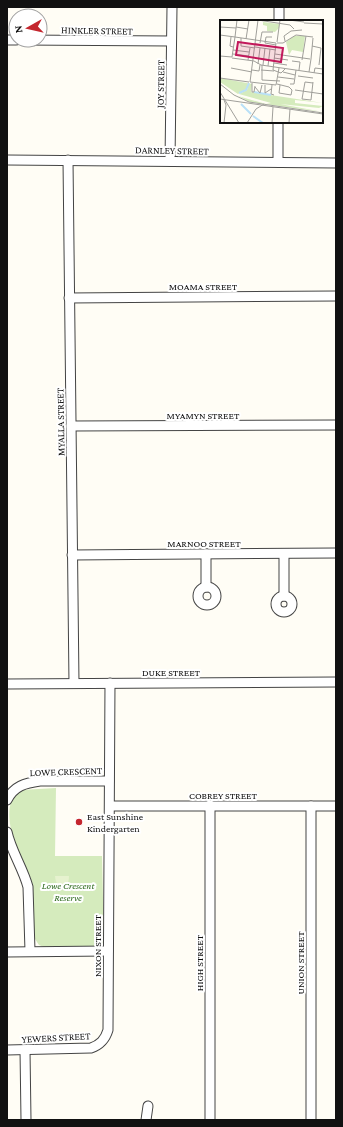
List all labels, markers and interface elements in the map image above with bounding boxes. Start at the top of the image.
north arrow [8,8,48,48]
inset map [220,20,323,123]
text: N [12,24,25,34]
street label: HINKLER STREET [61,24,133,37]
street label: JOY STREET [155,59,166,109]
street label: DARNLEY STREET [135,144,210,157]
street label: MOAMA STREET [169,281,238,292]
street label: MYALLA STREET [54,387,67,456]
street label: MYAMYN STREET [167,410,240,421]
street label: MARNOO STREET [167,538,241,549]
street label: DUKE STREET [142,667,201,678]
street label: LOWE CRESCENT [29,765,103,778]
street label: COBREY STREET [189,790,258,801]
place label: East Sunshine Kindergarten [87,811,144,834]
marker: East Sunshine Kindergarten [74,817,84,827]
park label: Lowe Crescent Reserve [42,880,95,903]
street label: NIXON STREET [92,914,103,977]
street label: UNION STREET [295,931,306,995]
street label: HIGH STREET [194,934,205,991]
street label: YEWERS STREET [21,1030,91,1045]

